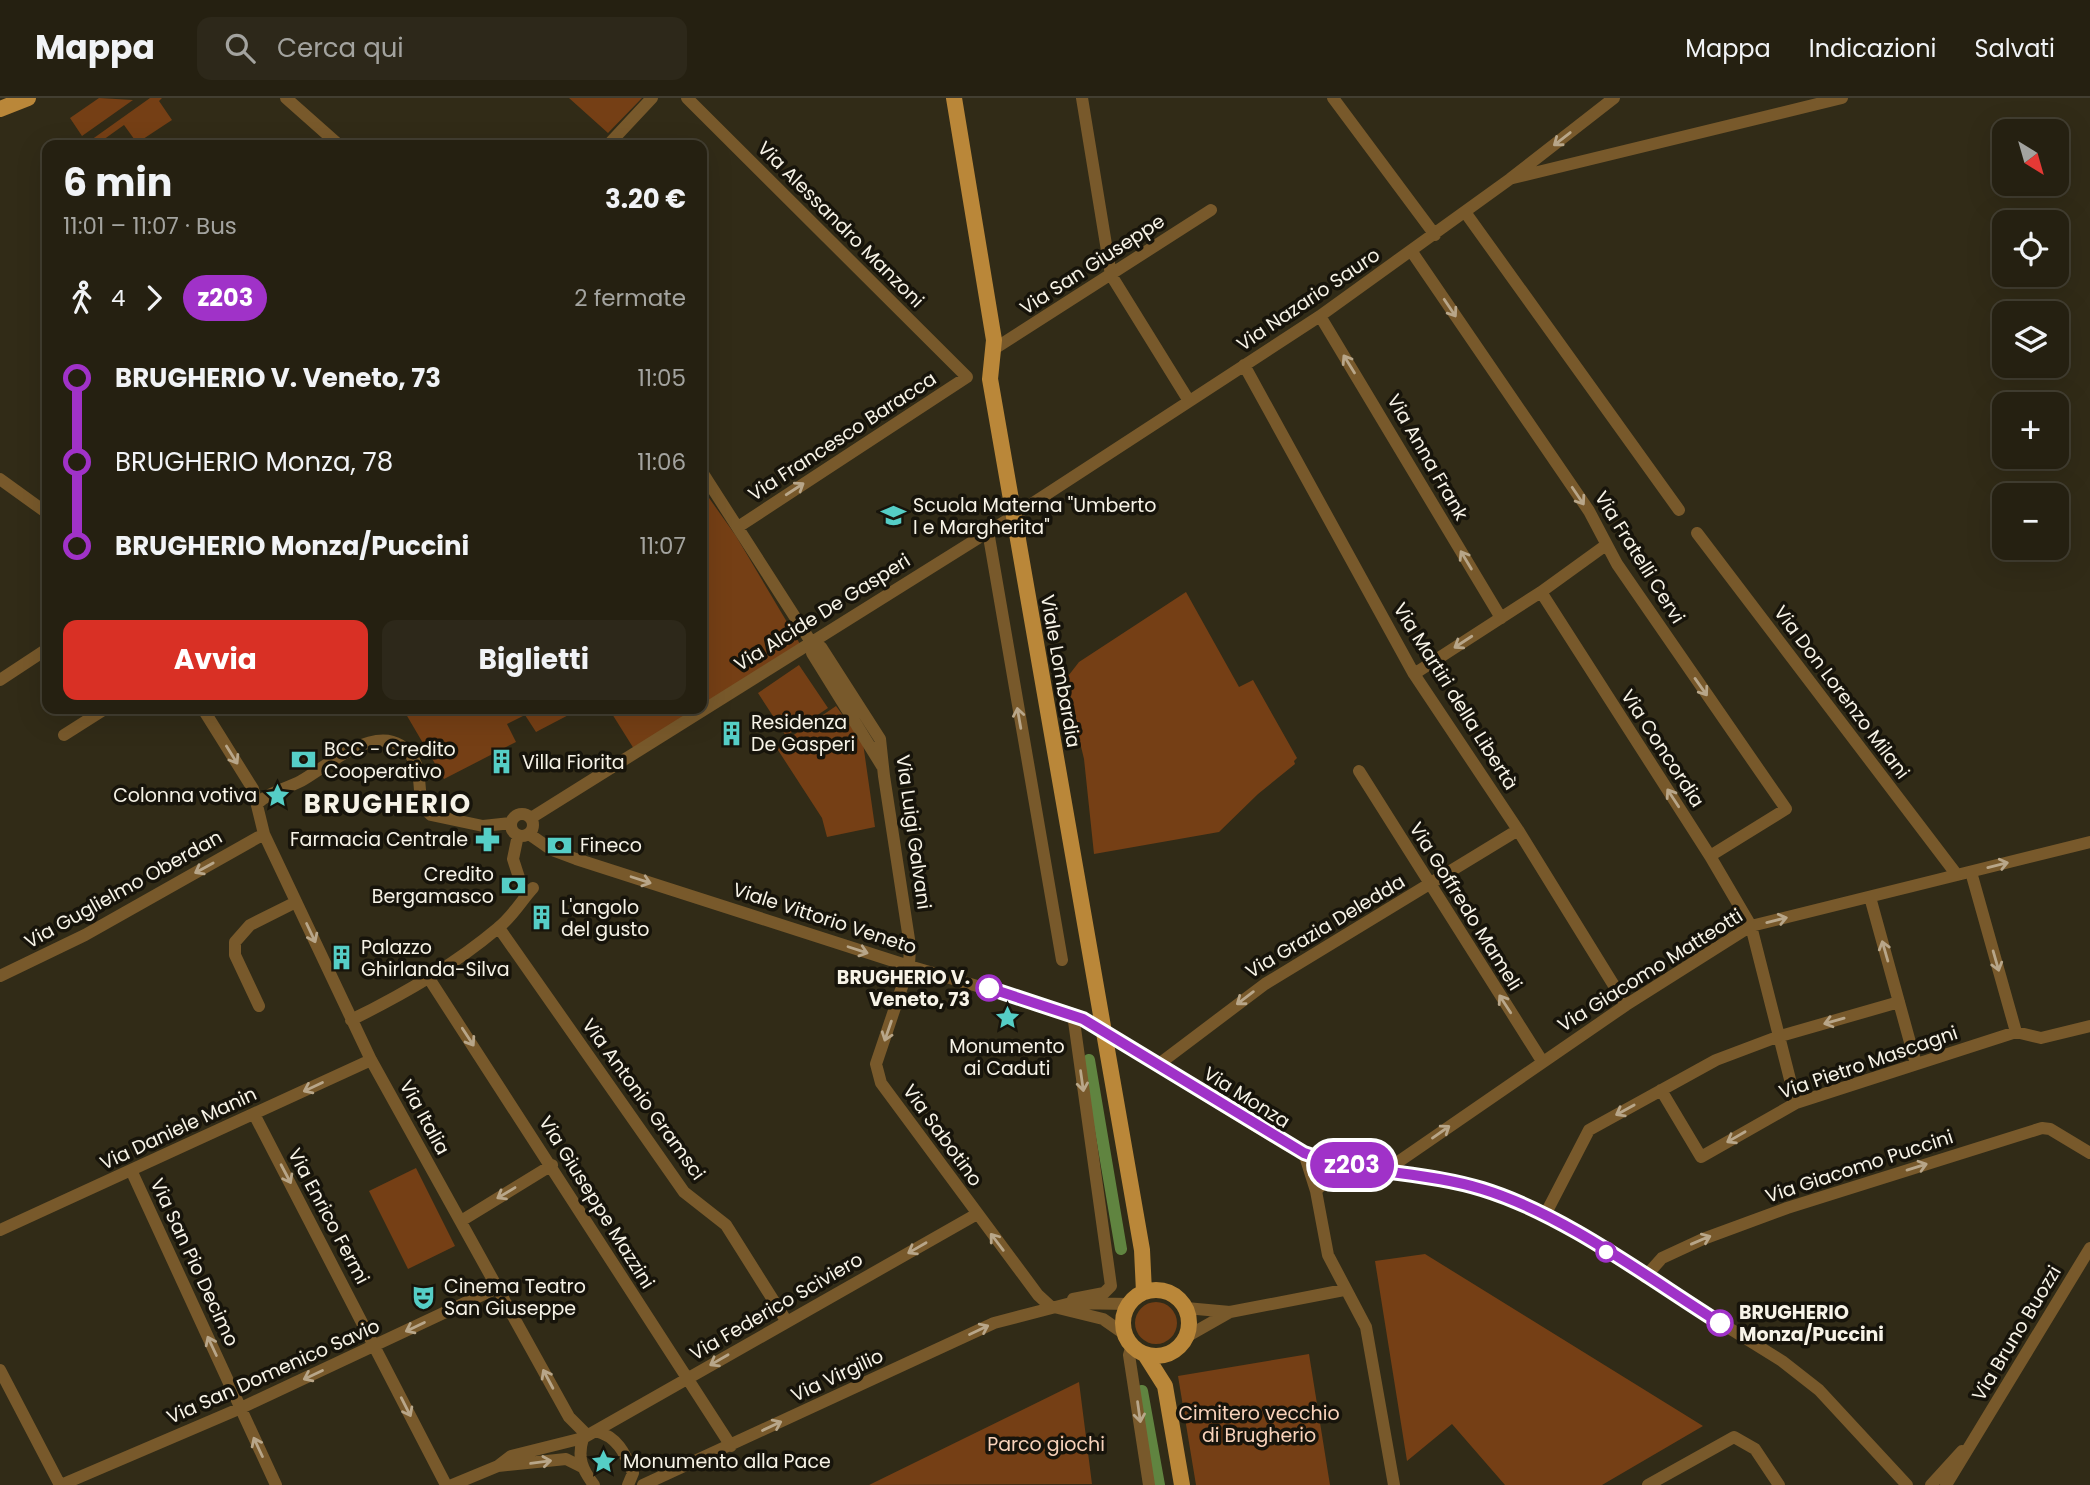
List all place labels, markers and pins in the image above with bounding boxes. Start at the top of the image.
place label: Scuola Materna "Umberto I e Margherita" [913,492,1156,541]
school or university icon: Scuola Materna "Umberto I e Margherita" [879,502,907,530]
place label: Residenza De Gasperi [751,709,855,758]
building icon: Residenza De Gasperi [717,719,745,747]
place label: BCC - Credito Cooperativo [324,736,456,785]
bank icon: BCC - Credito Cooperativo [290,746,318,774]
building icon: Villa Fiorita [488,748,516,776]
place label: Villa Fiorita [522,749,625,776]
place icon: Colonna votiva [263,781,291,809]
place label: Colonna votiva [113,782,257,809]
pharmacy icon: Farmacia Centrale [474,825,502,853]
place label: Farmacia Centrale [290,826,468,853]
bank icon: Fineco [546,831,574,859]
place label: Fineco [580,832,642,859]
place label: Credito Bergamasco [372,861,494,910]
bank icon: Credito Bergamasco [500,871,528,899]
place label: L'angolo del gusto [561,894,649,943]
building icon: L'angolo del gusto [527,904,555,932]
place label: Palazzo Ghirlanda-Silva [361,934,510,983]
building icon: Palazzo Ghirlanda-Silva [327,944,355,972]
place label: BRUGHERIO V. Veneto, 73 [837,964,970,1013]
marker: BRUGHERIO V. Veneto, 73 [976,975,1002,1001]
place icon: Monumento ai Caduti [993,1004,1021,1032]
place label: Monumento ai Caduti [949,1033,1065,1082]
unlabelled marker [1596,1242,1616,1262]
place label: Cinema Teatro San Giuseppe [444,1273,586,1322]
theatre icon: Cinema Teatro San Giuseppe [410,1283,438,1311]
place label: BRUGHERIO Monza/Puccini [1739,1299,1884,1348]
marker: BRUGHERIO Monza/Puccini [1707,1310,1733,1336]
place icon: Monumento alla Pace [589,1447,617,1475]
place label: Monumento alla Pace [623,1448,831,1475]

